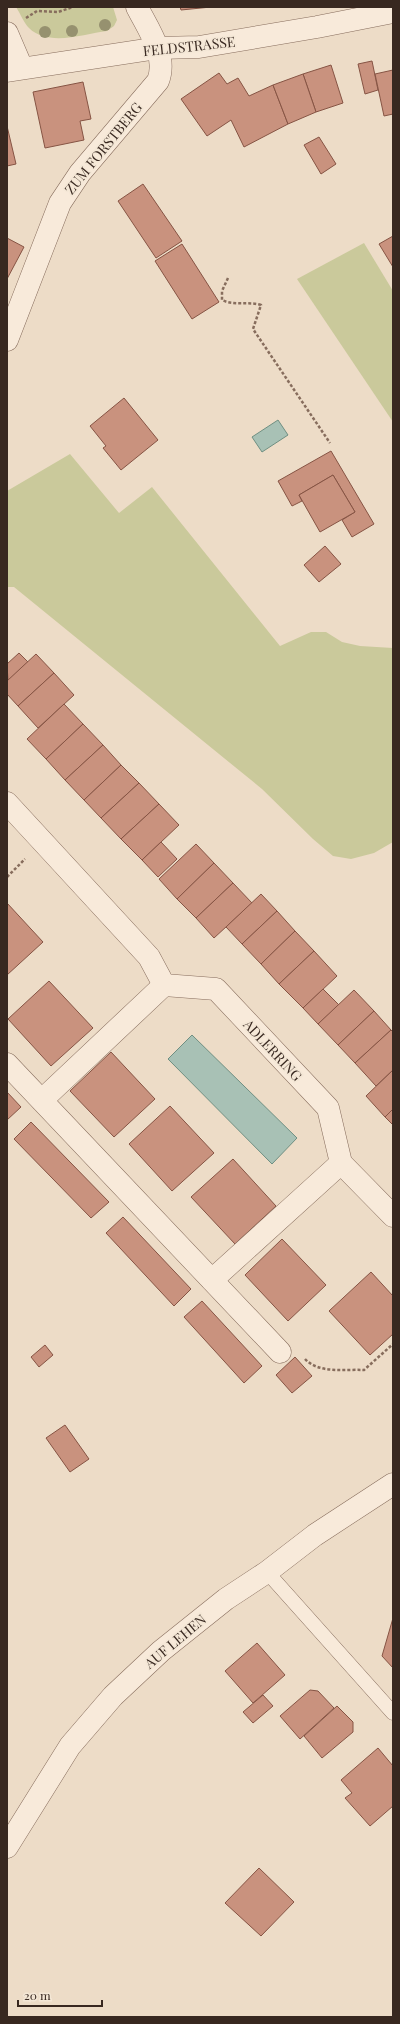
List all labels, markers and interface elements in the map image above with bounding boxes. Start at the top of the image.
street label: FELDSTRASSE [142,32,236,60]
street label: ZUM FORSTBERG [60,98,146,198]
street label: ADLERRING [239,1014,307,1085]
street label: AUF LEHEN [139,1609,210,1673]
scale bar [18,1982,102,2008]
text: 20 m [24,1987,51,2003]

